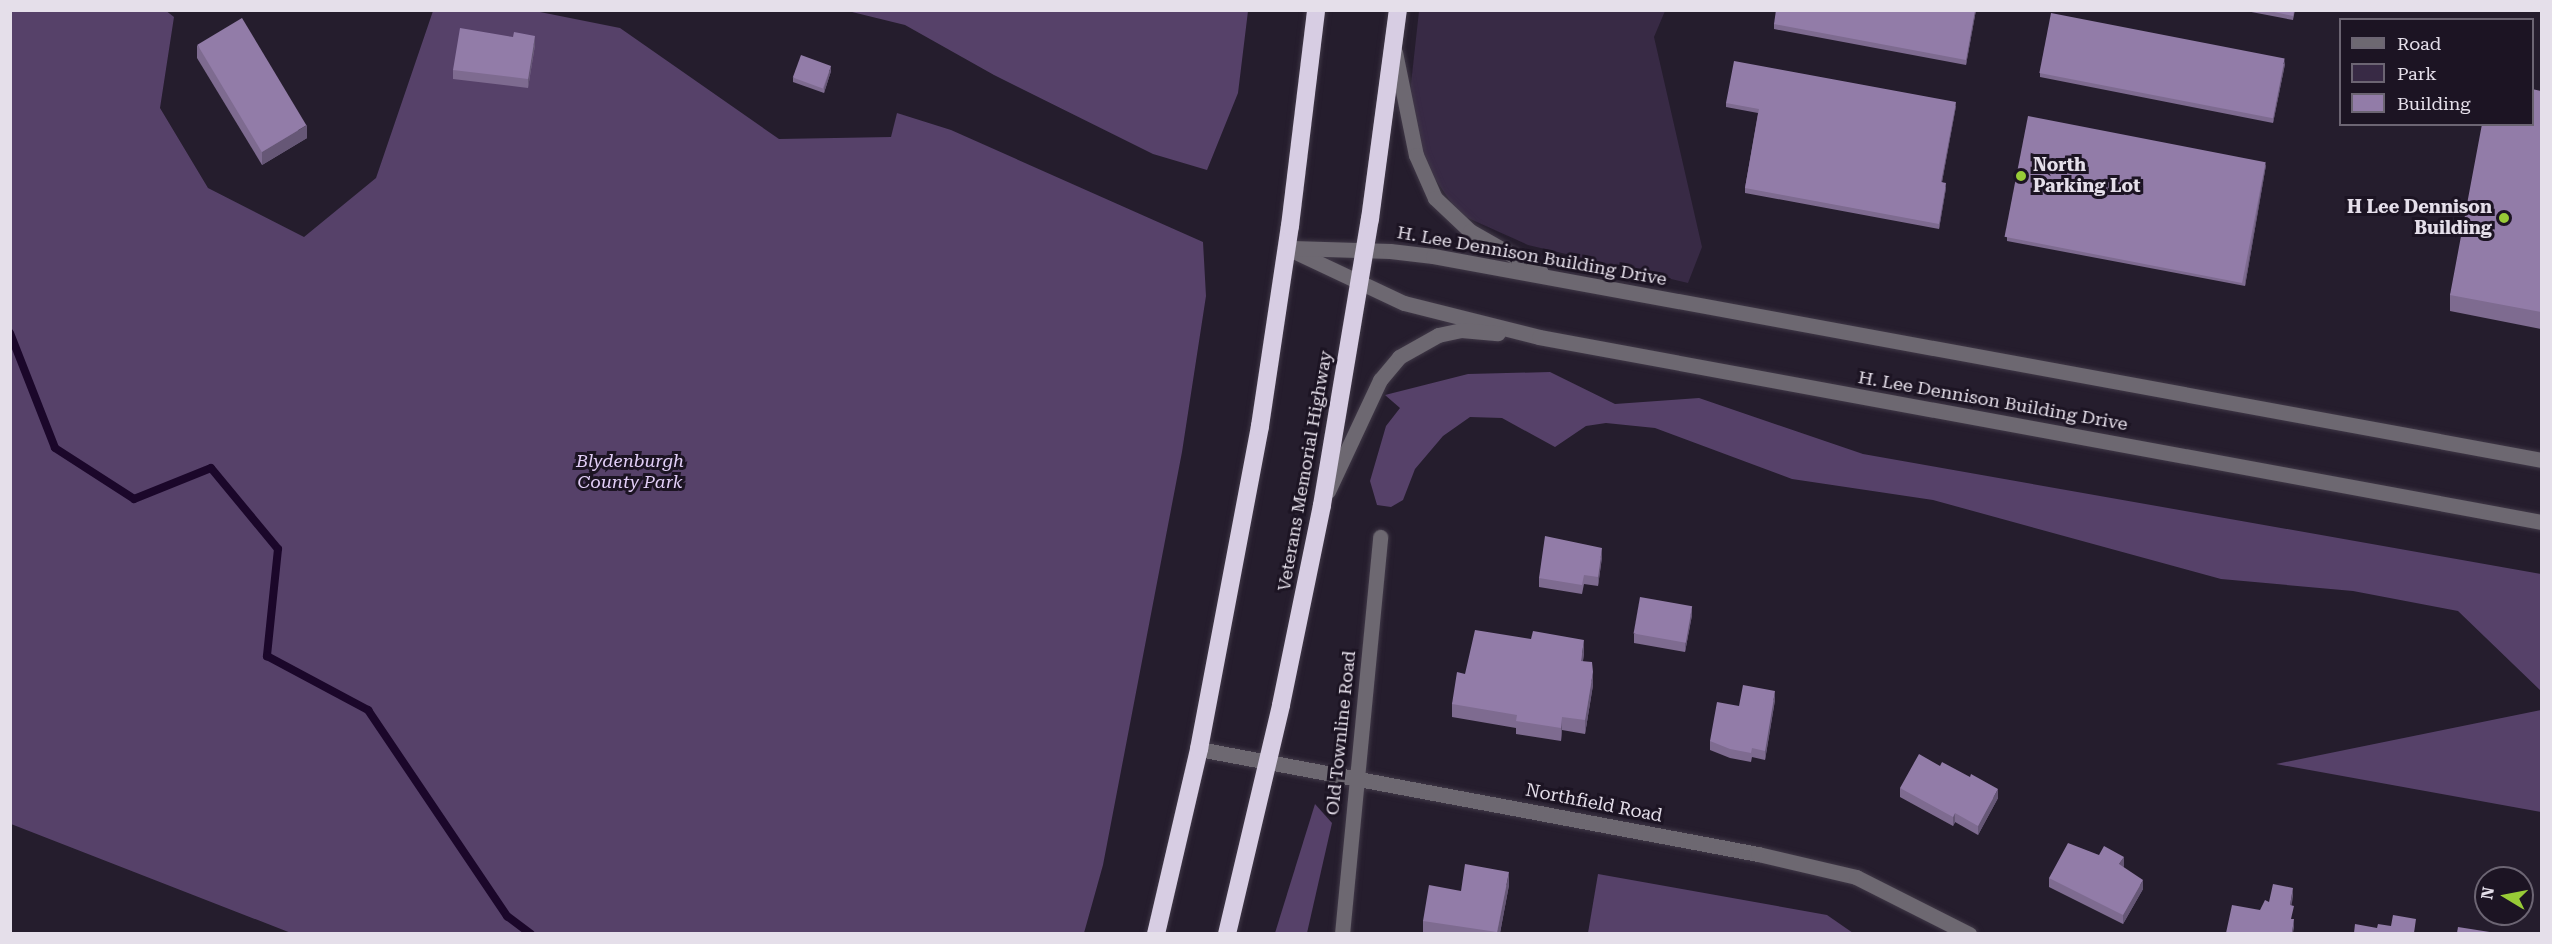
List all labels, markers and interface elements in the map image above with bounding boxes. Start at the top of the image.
legend [2339,18,2534,126]
text: Road [2397,33,2441,54]
text: Park [2397,63,2437,84]
text: Building [2397,93,2471,114]
place label: North Parking Lot [2033,155,2140,198]
marker: North Parking Lot [2014,169,2028,183]
place label: H Lee Dennison Building [2347,197,2492,240]
marker: H Lee Dennison Building [2497,211,2511,225]
street label: H. Lee Dennison Building Drive [1395,222,1669,290]
street label: Veterans Memorial Highway [1273,349,1337,593]
street label: H. Lee Dennison Building Drive [1856,367,2130,435]
park label: Blydenburgh County Park [576,451,684,494]
street label: Old Townline Road [1322,650,1360,816]
street label: Northfield Road [1524,779,1664,827]
north arrow [2474,866,2534,926]
text: N [2477,885,2498,901]

